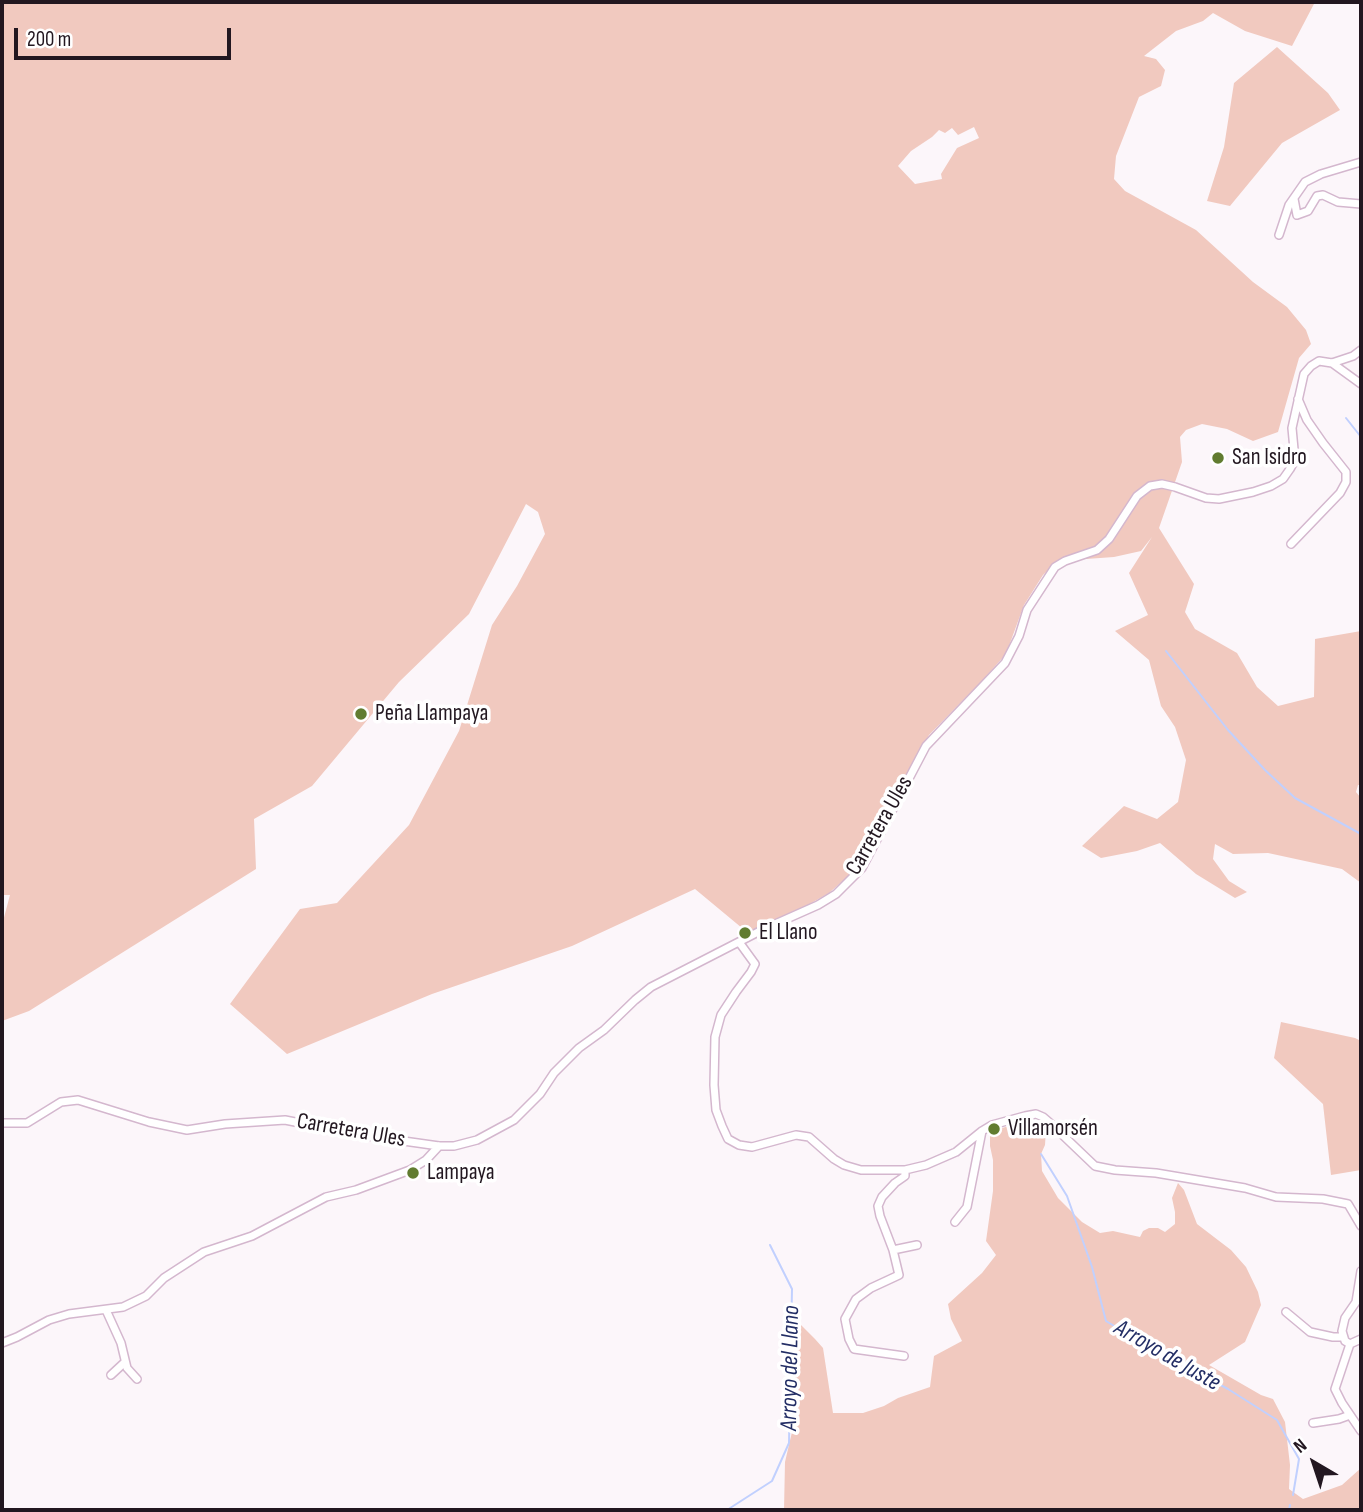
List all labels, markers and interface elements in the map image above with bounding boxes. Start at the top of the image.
scale bar [18,14,234,58]
text: 200 m [27,27,71,52]
place label: San Isidro [1232,444,1307,472]
marker: San Isidro [1210,450,1226,466]
place label: Peña Llampaya [375,700,488,728]
marker: Peña Llampaya [353,706,369,722]
street label: Carretera Ules [841,772,919,880]
place label: El Llano [759,919,817,947]
marker: El Llano [737,925,753,941]
street label: Carretera Ules [295,1108,407,1154]
place label: Villamorsén [1008,1115,1098,1143]
marker: Villamorsén [986,1121,1002,1137]
place label: Lampaya [427,1159,495,1187]
marker: Lampaya [405,1165,421,1181]
water label: Arroyo del Llano [776,1305,806,1431]
water label: Arroyo de Juste [1109,1314,1225,1398]
north arrow [1279,1428,1349,1498]
text: N [1289,1434,1312,1458]

